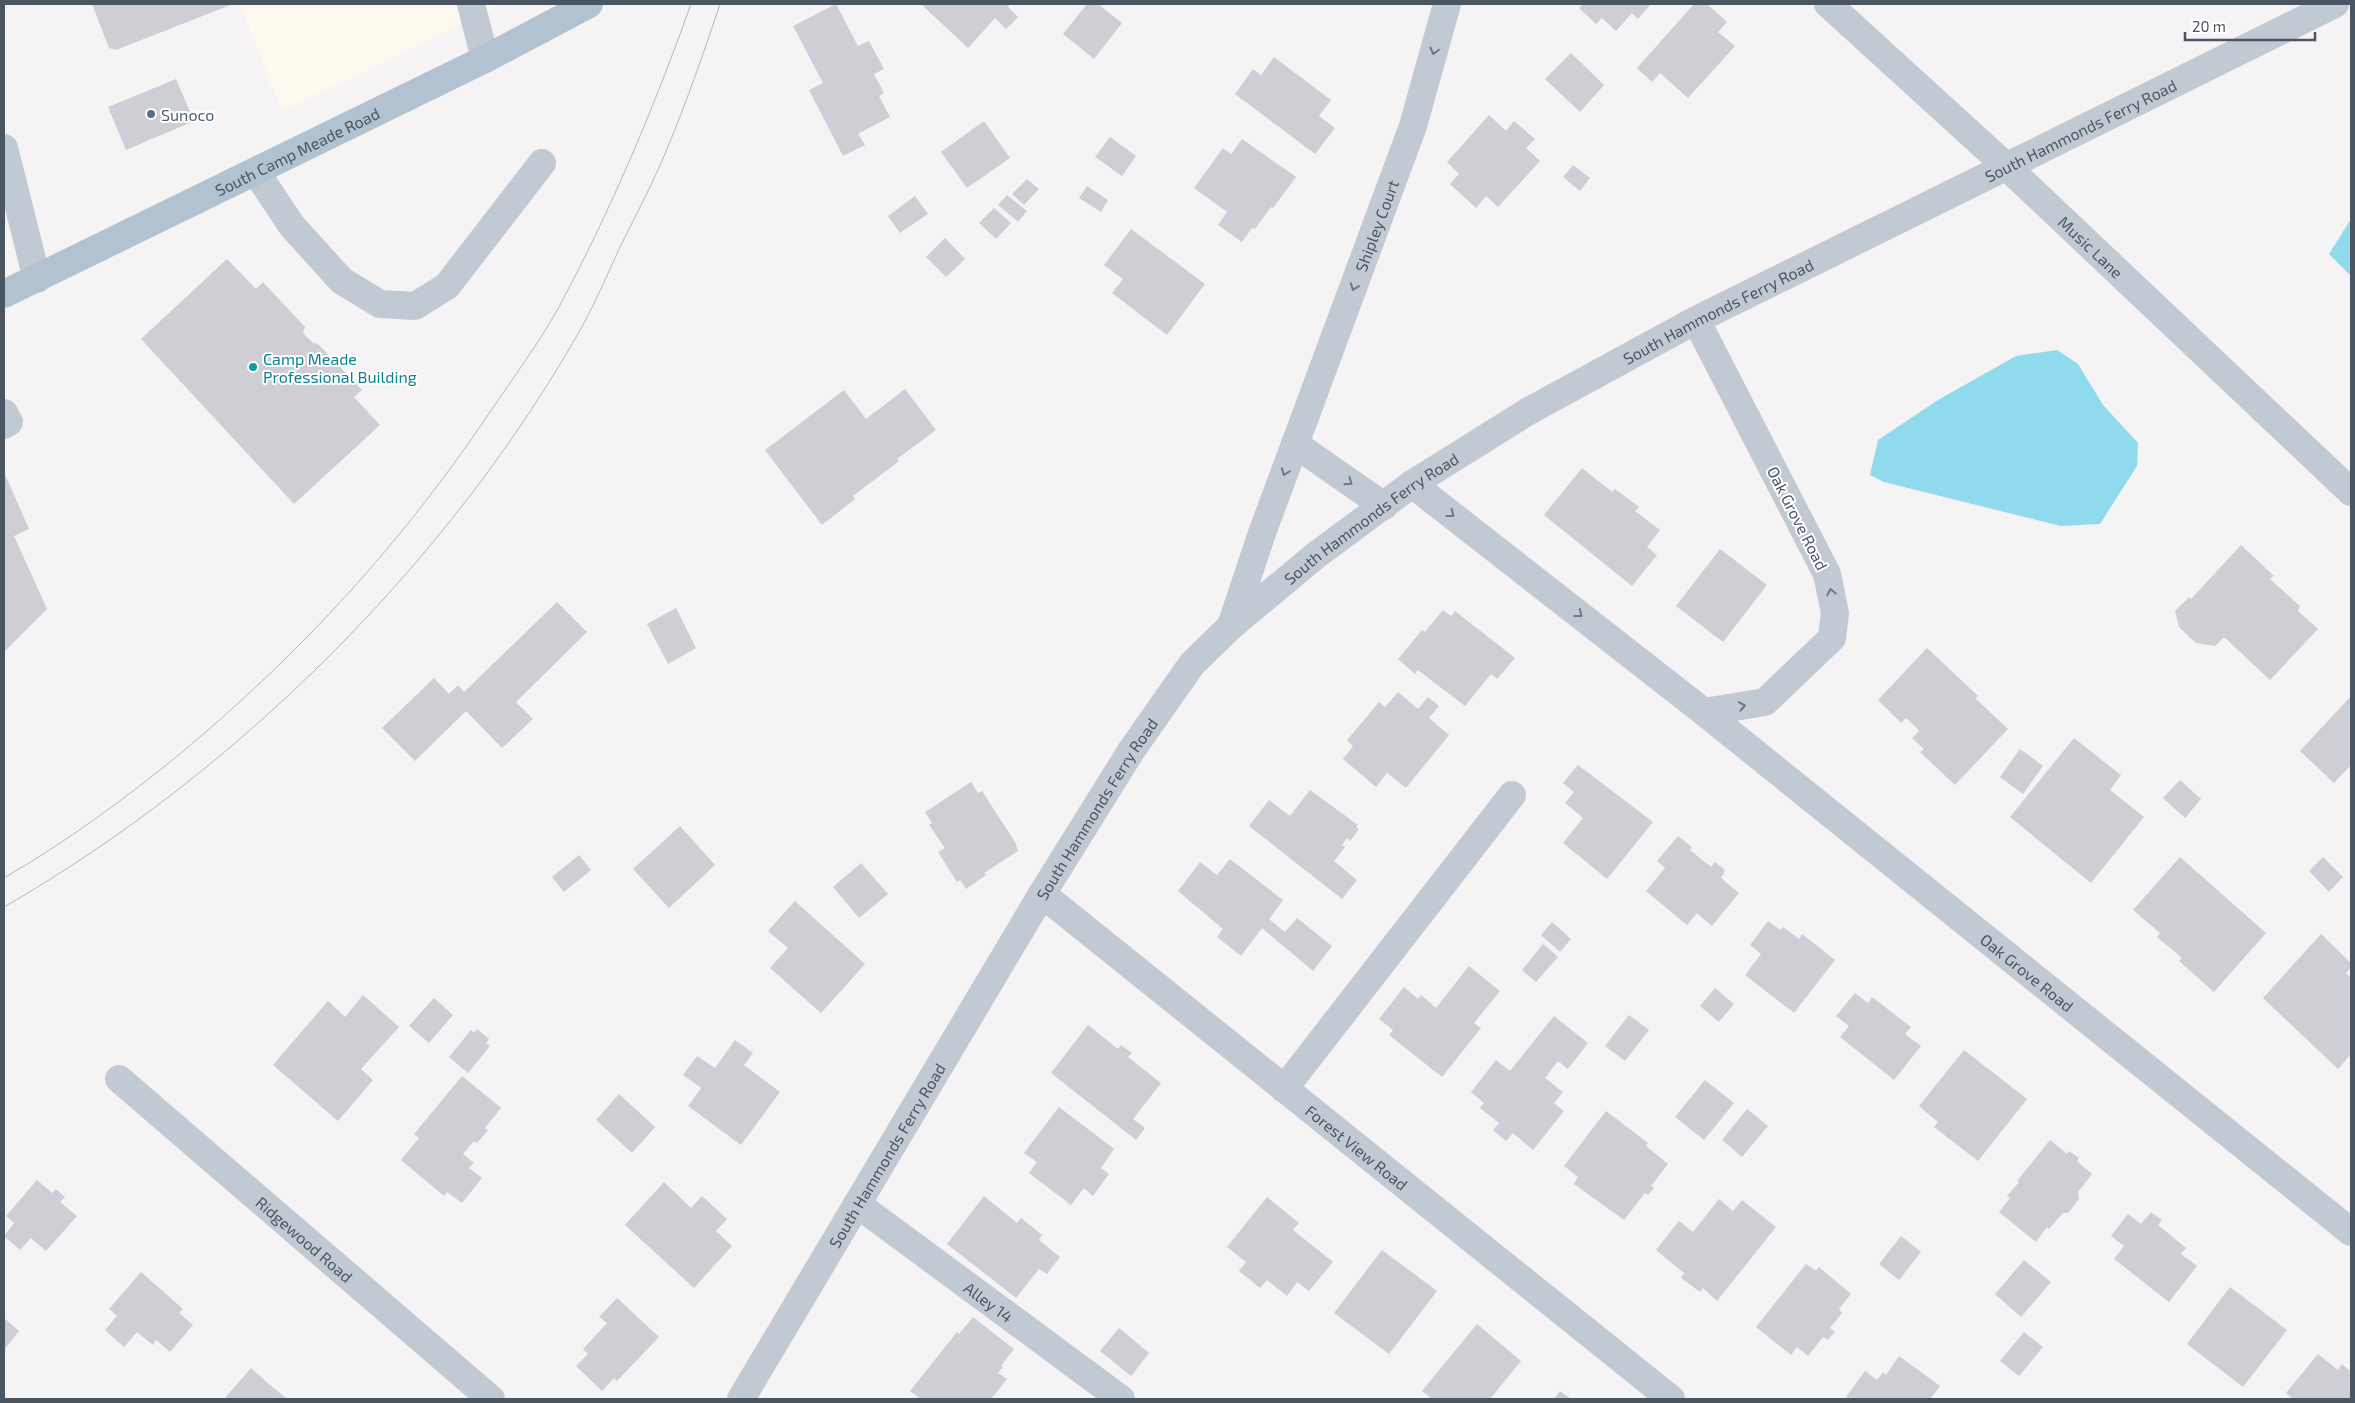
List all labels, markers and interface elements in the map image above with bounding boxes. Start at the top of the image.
scale bar [2185,10,2315,42]
text: 20 m [2192,17,2226,35]
one-way arrow [1429,46,1440,55]
street label: South Hammonds Ferry Road [1981,75,2179,185]
street label: South Camp Meade Road [212,103,382,199]
place label: Sunoco [161,105,214,124]
marker: Sunoco [145,108,157,120]
street label: Shipley Court [1350,177,1402,274]
street label: Music Lane [2055,212,2127,282]
street label: South Hammonds Ferry Road [1619,254,1816,368]
one-way arrow [1350,282,1360,291]
place label: Camp Meade Professional Building [263,349,417,386]
marker: Camp Meade Professional Building [247,361,259,373]
street label: South Hammonds Ferry Road [1280,448,1462,588]
street label: Oak Grove Road [1764,463,1832,573]
one-way arrow [1281,467,1291,476]
one-way arrow [1343,476,1353,485]
one-way arrow [1445,509,1454,517]
one-way arrow [1826,588,1836,597]
one-way arrow [1573,609,1582,617]
one-way arrow [1738,701,1746,711]
street label: South Hammonds Ferry Road [1031,714,1161,903]
street label: Oak Grove Road [1977,929,2078,1015]
street label: South Hammonds Ferry Road [824,1059,949,1251]
street label: Forest View Road [1302,1100,1412,1194]
street label: Ridgewood Road [253,1192,357,1286]
street label: Alley 14 [961,1277,1017,1326]

